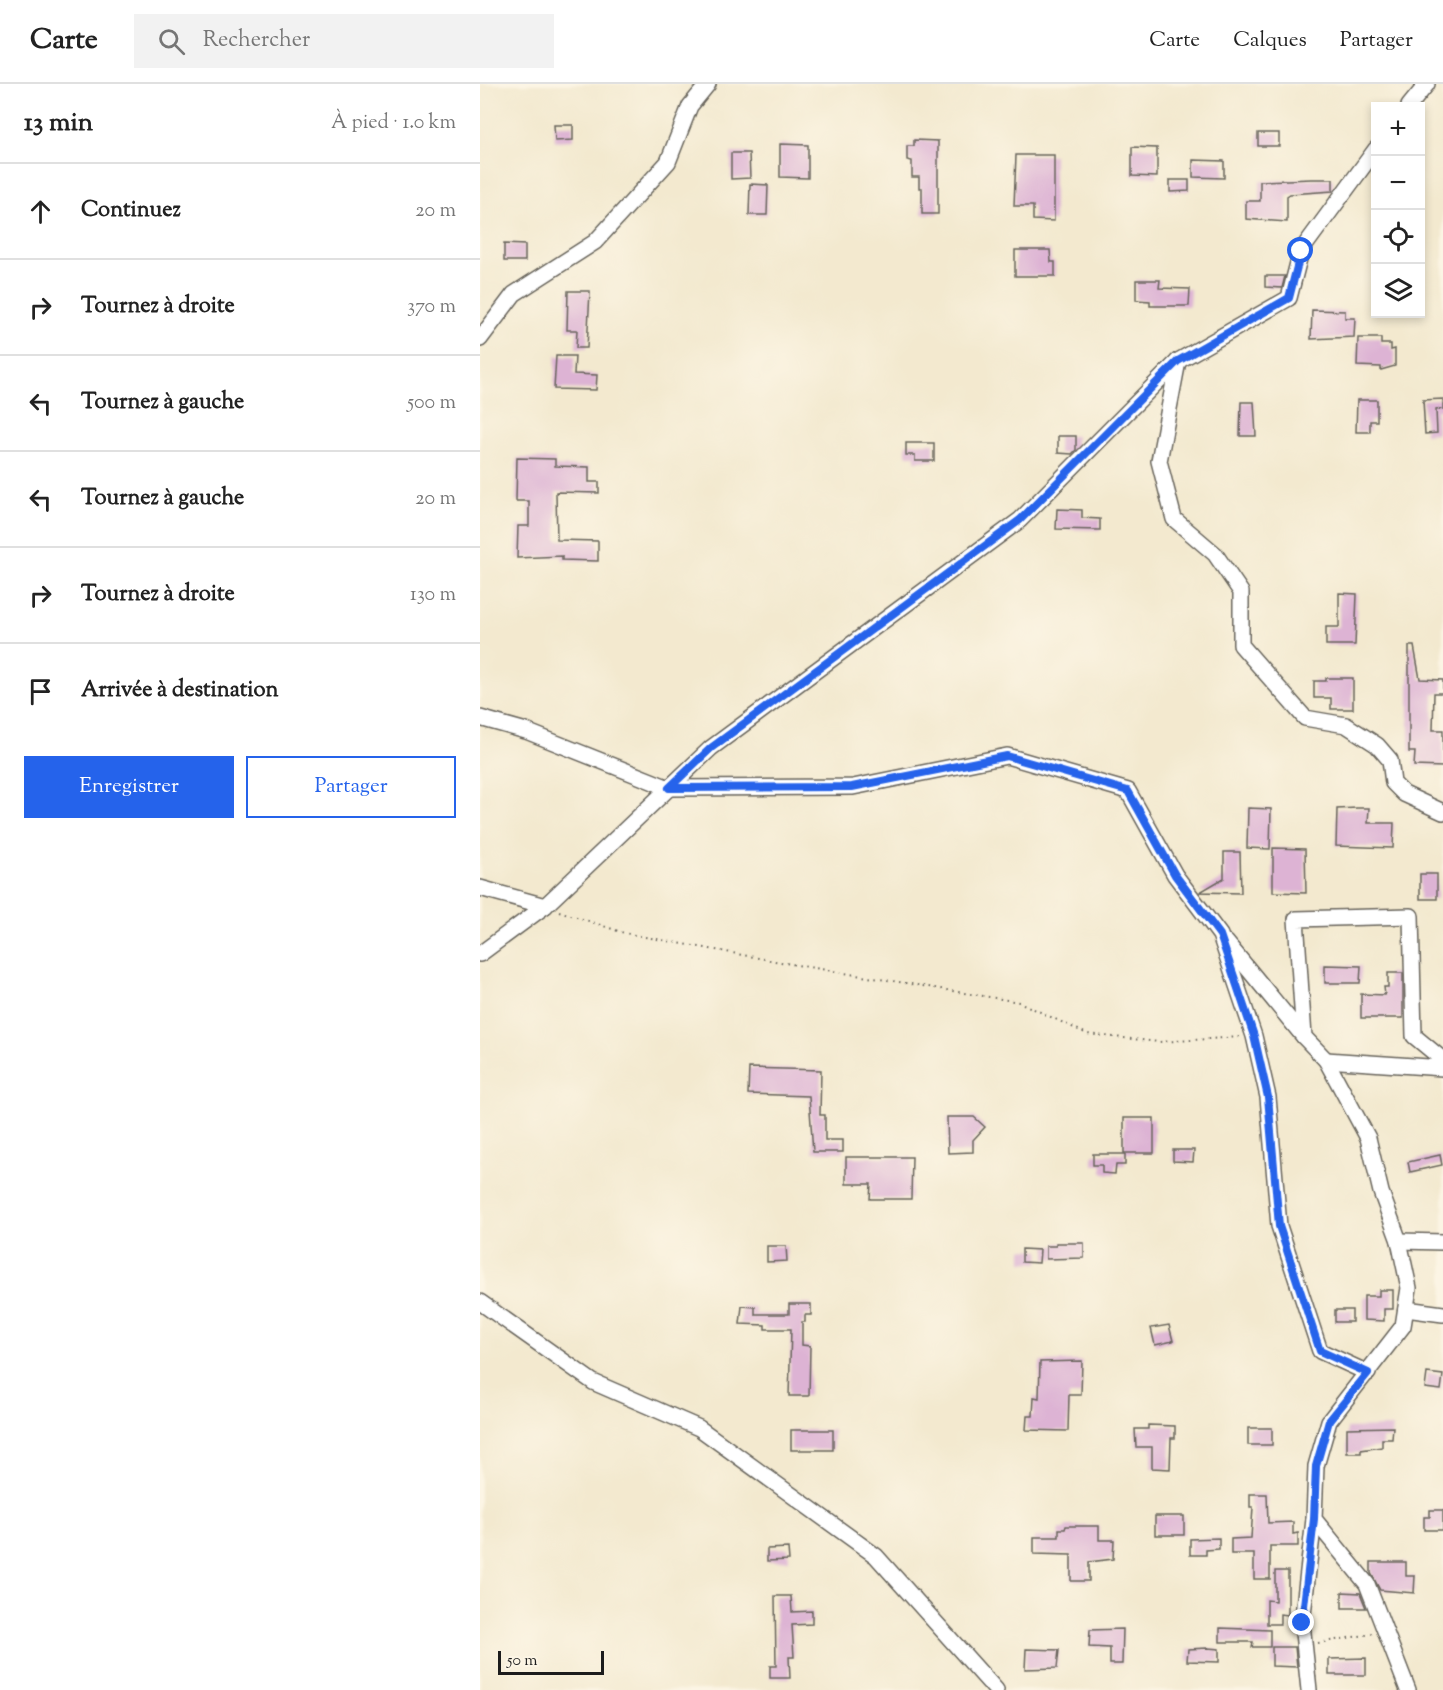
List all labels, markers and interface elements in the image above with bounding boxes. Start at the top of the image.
search box [134,14,554,68]
text: Carte [30,21,98,61]
icon: search [155,25,188,58]
text: Rechercher [203,25,310,57]
text: Carte [1149,26,1200,56]
text: Calques [1233,26,1307,56]
text: Partager [1340,26,1413,56]
map controls [1371,102,1425,318]
button: + [1371,102,1425,156]
text: 13 min [24,105,93,142]
text: À pied · 1.0 km [331,109,456,138]
button: − [1371,156,1425,210]
icon: ahead [24,195,57,228]
text: Continuez [81,195,181,227]
text: 20 m [415,197,456,226]
button: locate [1371,210,1425,264]
route start [1287,237,1313,263]
button: layers [1371,264,1425,318]
icon: right [24,291,57,324]
text: Tournez à droite [81,291,235,323]
text: 370 m [407,293,456,322]
icon: left [24,387,57,420]
text: Tournez à gauche [81,387,244,419]
text: 500 m [407,389,456,418]
icon: left [24,483,57,516]
text: Tournez à gauche [81,483,244,515]
text: 20 m [415,485,456,514]
icon: right [24,579,57,612]
text: Tournez à droite [81,579,235,611]
text: 130 m [410,581,456,610]
icon: arrive [24,675,57,708]
text: Arrivée à destination [81,675,278,707]
button: Enregistrer [24,756,234,818]
button: Partager [246,756,456,818]
route end [1288,1609,1314,1635]
scale bar [498,1648,604,1676]
text: 50 m [507,1650,538,1673]

